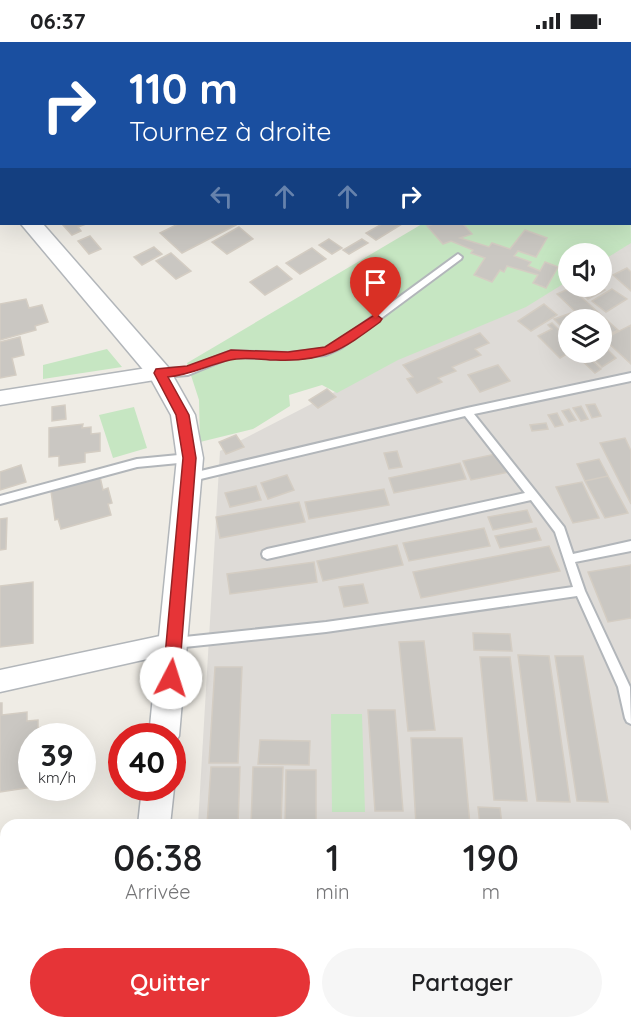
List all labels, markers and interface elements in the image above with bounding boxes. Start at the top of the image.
text: 06:37 [30,7,86,35]
text: 110 m [129,62,238,115]
icon: right [30,66,108,144]
text: Tournez à droite [129,114,332,148]
icon: left [205,180,238,213]
icon: ahead [268,180,301,213]
icon: ahead [331,180,364,213]
icon: right [394,180,427,213]
map controls [558,243,612,363]
button: sound [558,243,612,297]
pin [350,257,401,319]
icon: arrive [359,266,392,299]
button: layers [558,309,612,363]
position arrow [139,646,203,710]
speed limit sign: 40 [108,723,186,801]
text: 39 [40,736,74,774]
text: km/h [38,768,76,787]
text: 06:38 [113,835,202,880]
text: 1 [326,835,339,880]
text: 190 [463,835,519,880]
text: Arrivée [125,879,191,904]
text: min [316,879,350,904]
text: m [482,879,500,904]
button: Quitter [30,948,310,1017]
button: Partager [322,948,602,1017]

